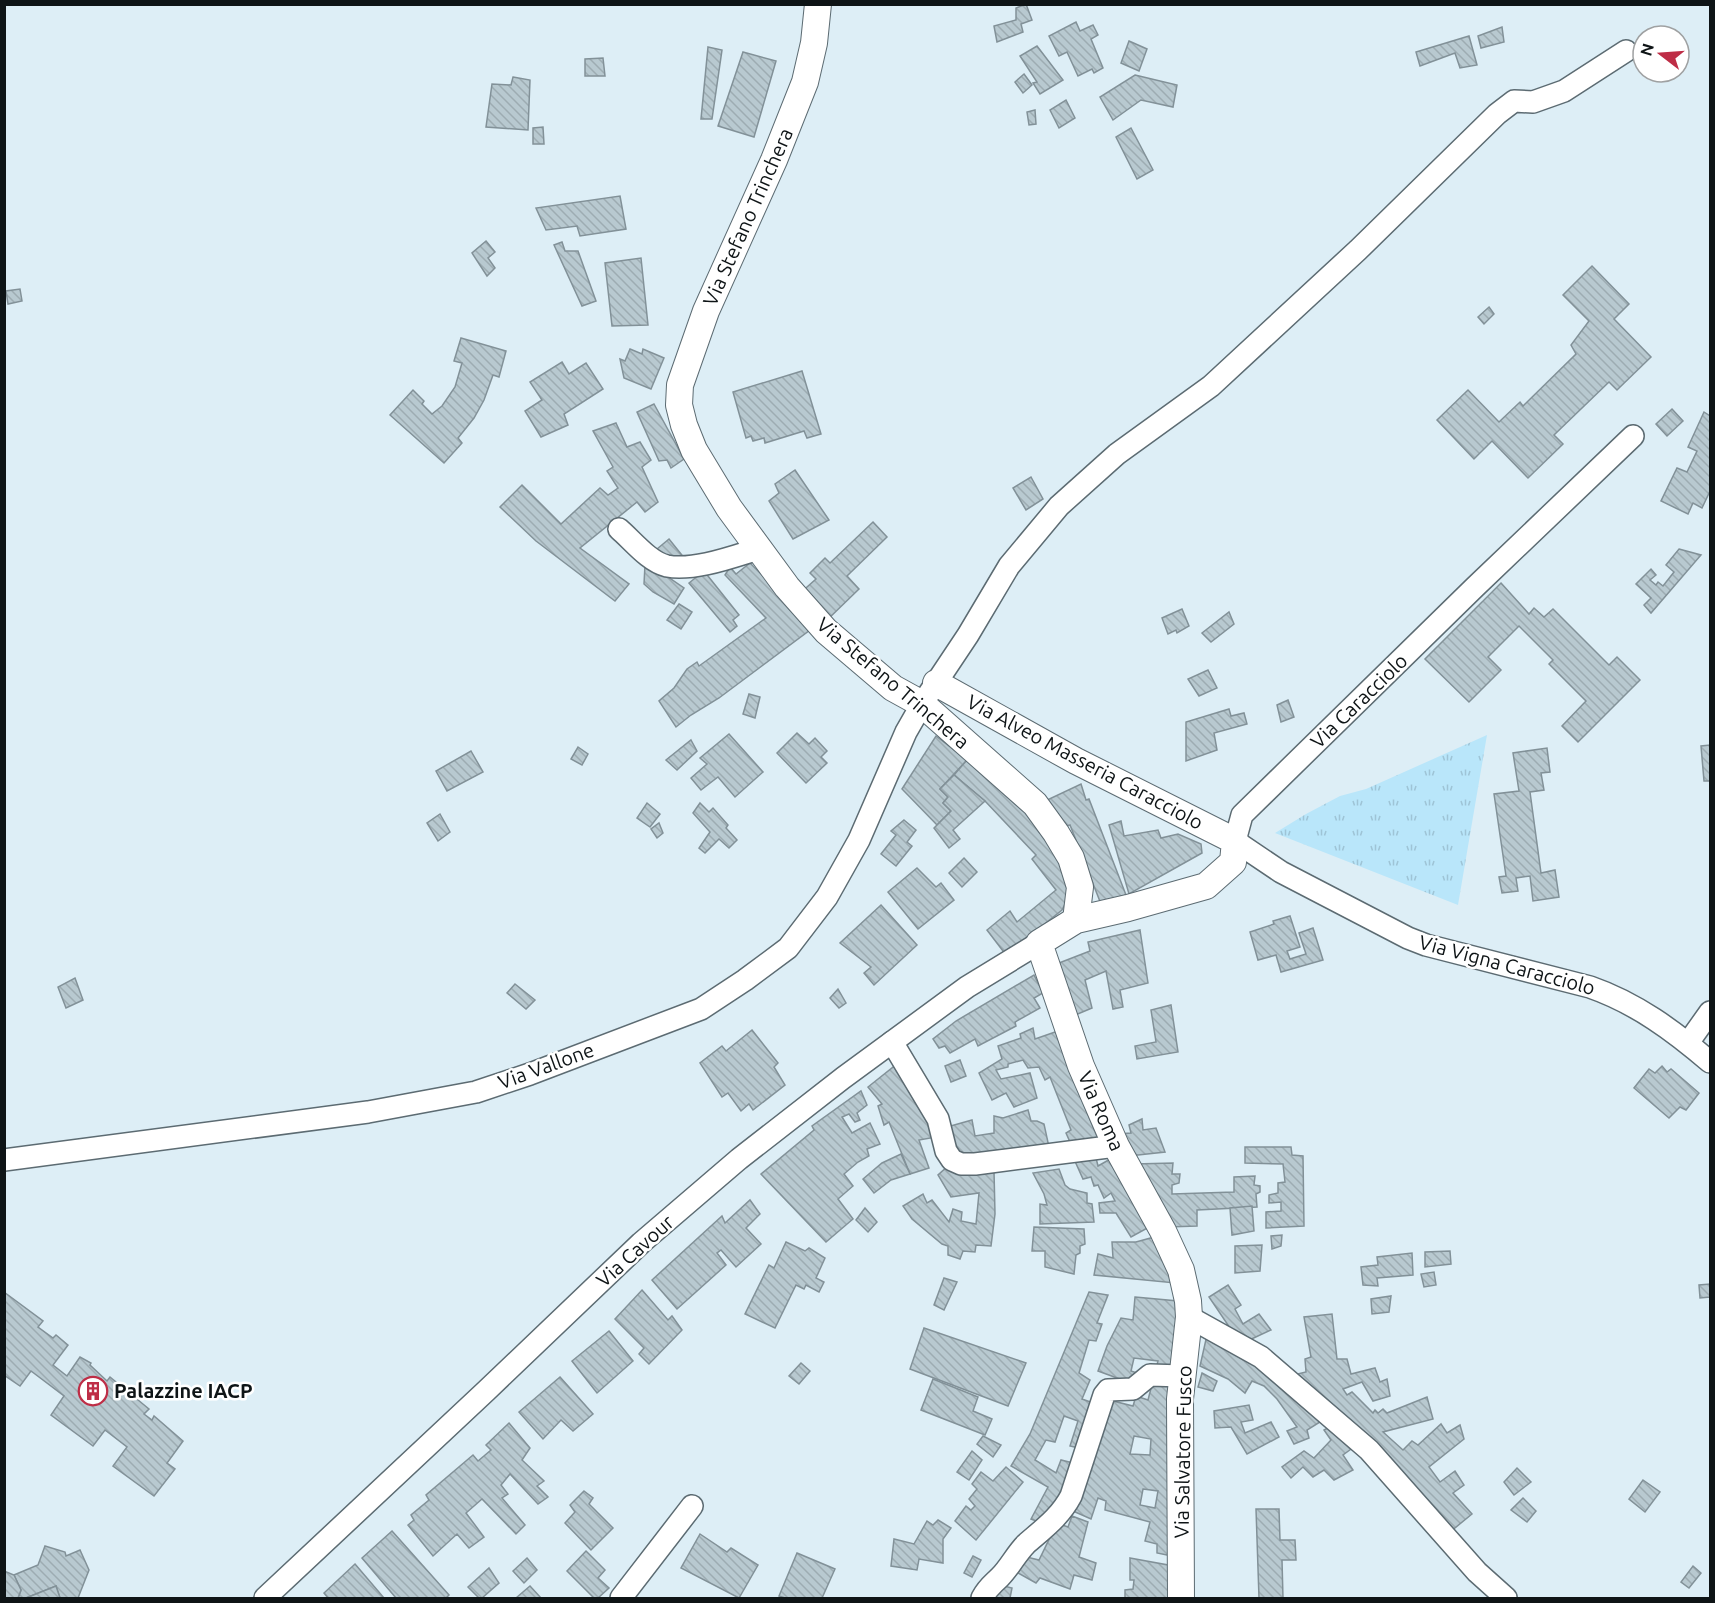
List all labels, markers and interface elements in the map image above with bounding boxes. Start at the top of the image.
north arrow [1631,24,1691,84]
text: N [1636,41,1657,58]
street label: Via Stefano Trinchera [698,124,797,309]
street label: Via Stefano Trinchera [812,612,974,753]
street label: Via Caracciolo [1306,649,1412,753]
street label: Via Alveo Masseria Caracciolo [963,689,1207,834]
street label: Via Vigna Caracciolo [1417,930,1598,999]
street label: Via Vallone [495,1038,597,1093]
street label: Via Roma [1074,1067,1129,1154]
street label: Via Cavour [591,1210,678,1291]
street label: Via Salvatore Fusco [1169,1365,1196,1539]
building icon: Palazzine IACP [77,1375,109,1407]
place label: Palazzine IACP [114,1379,253,1402]

